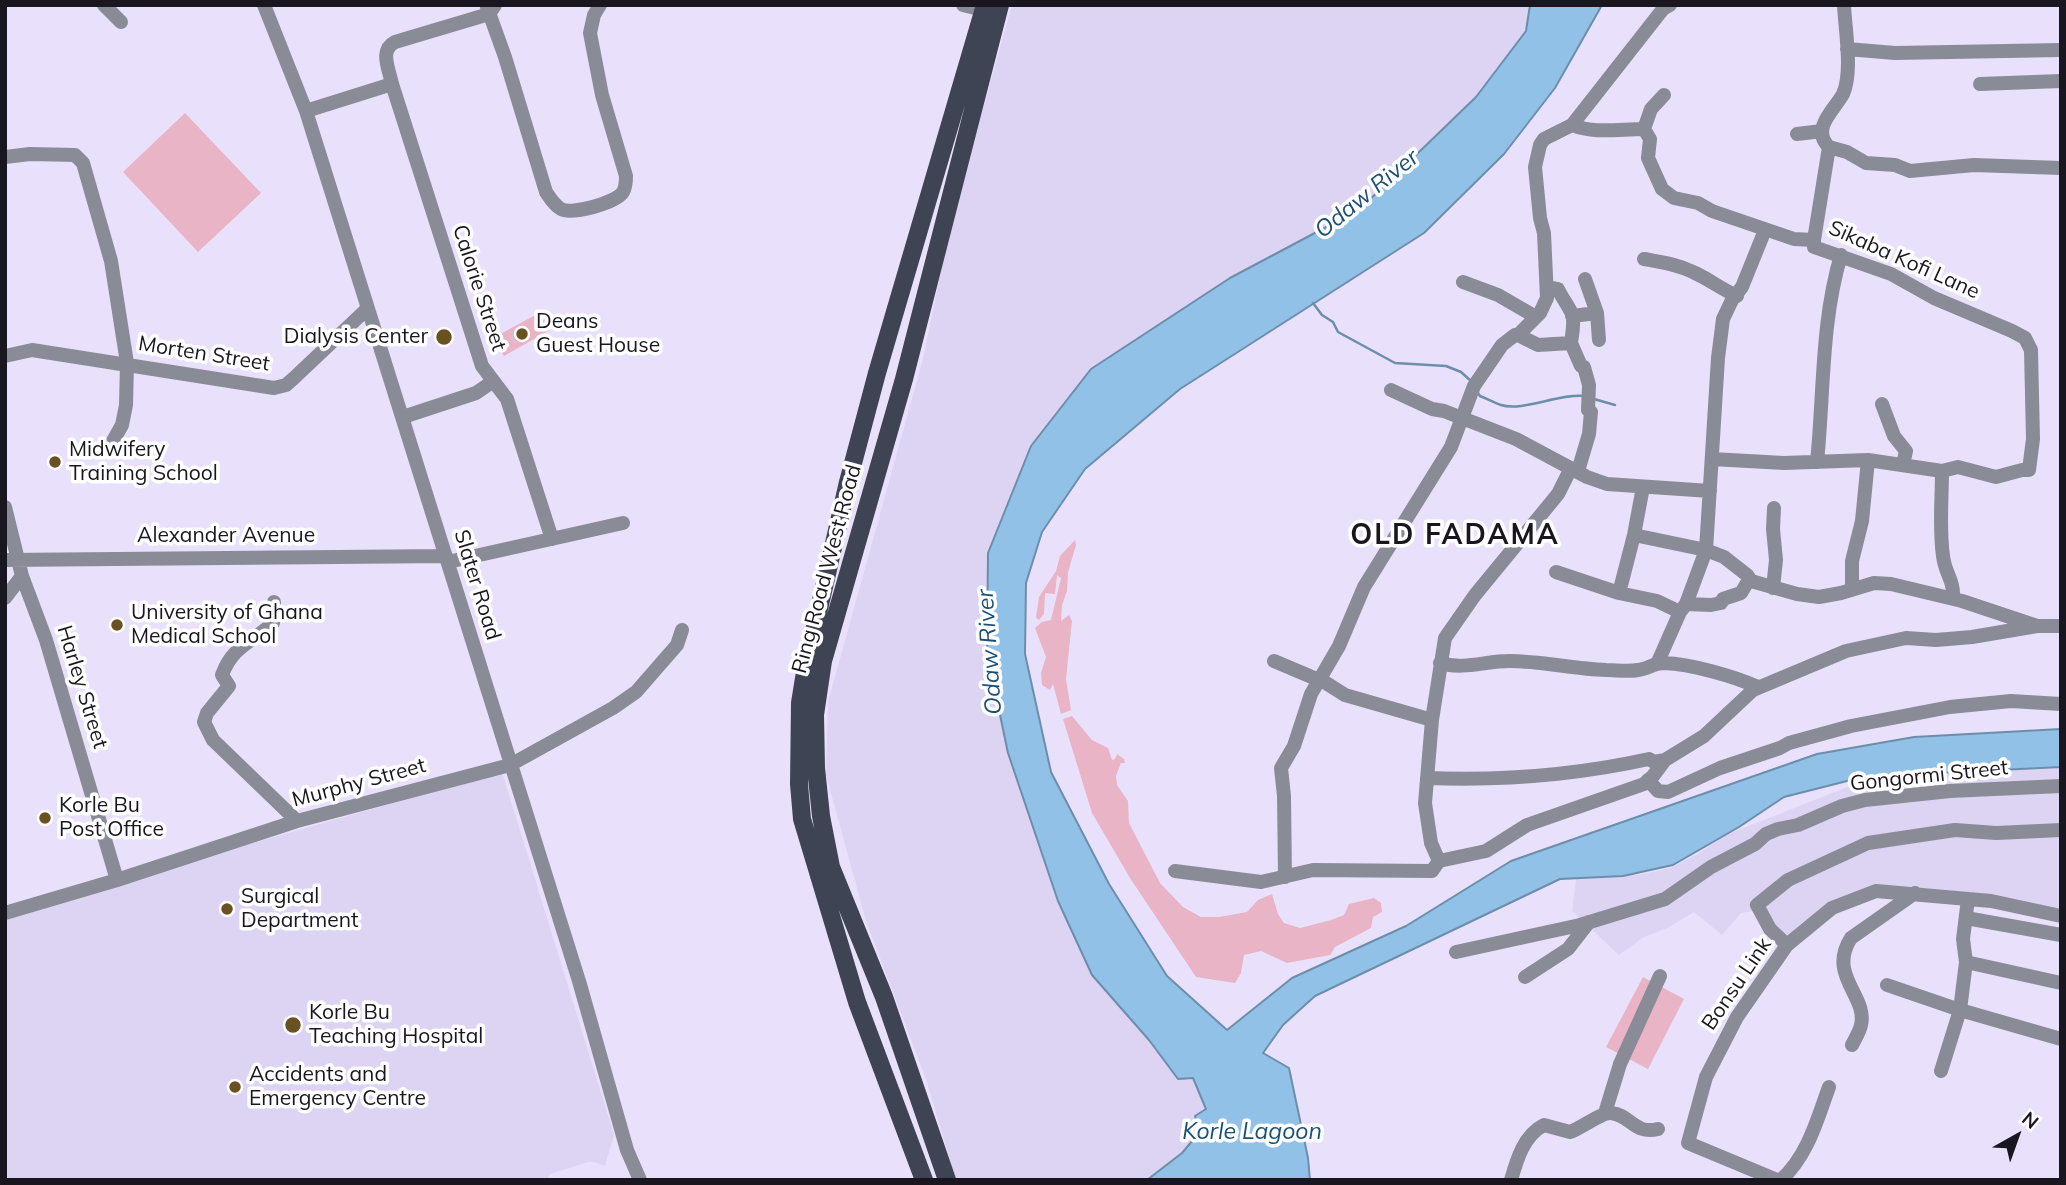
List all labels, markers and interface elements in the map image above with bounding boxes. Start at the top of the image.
water label: Odaw River [1310,144,1424,244]
street label: Sikaba Kofi Lane [1825,215,1983,305]
street label: Calorie Street [447,222,511,354]
place label: Deans Guest House [536,309,660,359]
place label: Dialysis Center [284,324,428,350]
marker: Deans Guest House [514,326,530,342]
marker: Dialysis Center [434,327,454,347]
street label: Morten Street [136,331,272,377]
place label: Midwifery Training School [69,437,218,487]
marker: Midwifery Training School [47,454,63,470]
street label: Ring Road West Road [787,462,867,676]
district label: OLD FADAMA [1352,519,1558,553]
street label: Alexander Avenue [137,523,315,549]
street label: Slater Road [448,527,506,643]
water label: Odaw River [972,588,1008,716]
place label: University of Ghana Medical School [131,600,323,650]
marker: University of Ghana Medical School [109,617,125,633]
street label: Harley Street [51,622,113,752]
street label: Murphy Street [289,753,429,813]
street label: Gongormi Street [1849,755,2009,797]
place label: Korle Bu Post Office [59,793,164,843]
marker: Korle Bu Post Office [37,810,53,826]
place label: Surgical Department [241,884,358,934]
marker: Surgical Department [219,901,235,917]
street label: Bonsu Link [1697,933,1777,1035]
place label: Korle Bu Teaching Hospital [309,1000,483,1050]
marker: Korle Bu Teaching Hospital [283,1015,303,1035]
place label: Accidents and Emergency Centre [249,1062,426,1112]
marker: Accidents and Emergency Centre [227,1079,243,1095]
north arrow [1982,1101,2052,1171]
text: N [2017,1106,2044,1134]
water label: Korle Lagoon [1182,1118,1322,1146]

